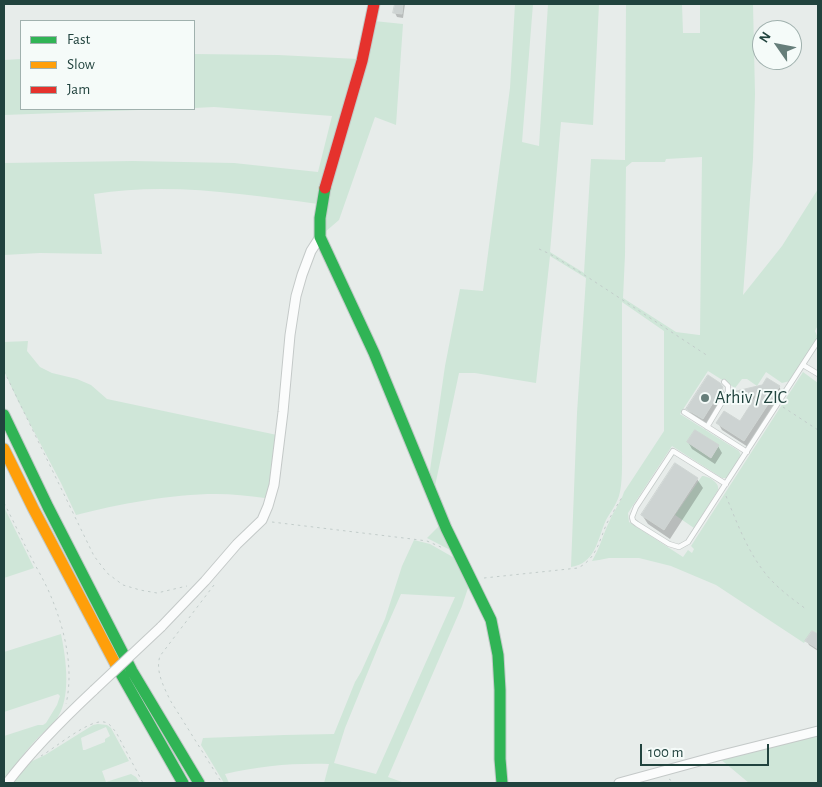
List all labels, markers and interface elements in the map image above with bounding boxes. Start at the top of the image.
legend [20,20,195,110]
north arrow [752,20,802,70]
text: N [757,29,774,45]
text: Fast [67,32,90,47]
text: Slow [67,57,95,72]
text: Jam [67,82,90,97]
place label: Arhiv / ZIC [715,387,787,409]
marker: Arhiv / ZIC [699,392,711,404]
scale bar [642,734,771,766]
text: 100 m [648,745,683,760]

